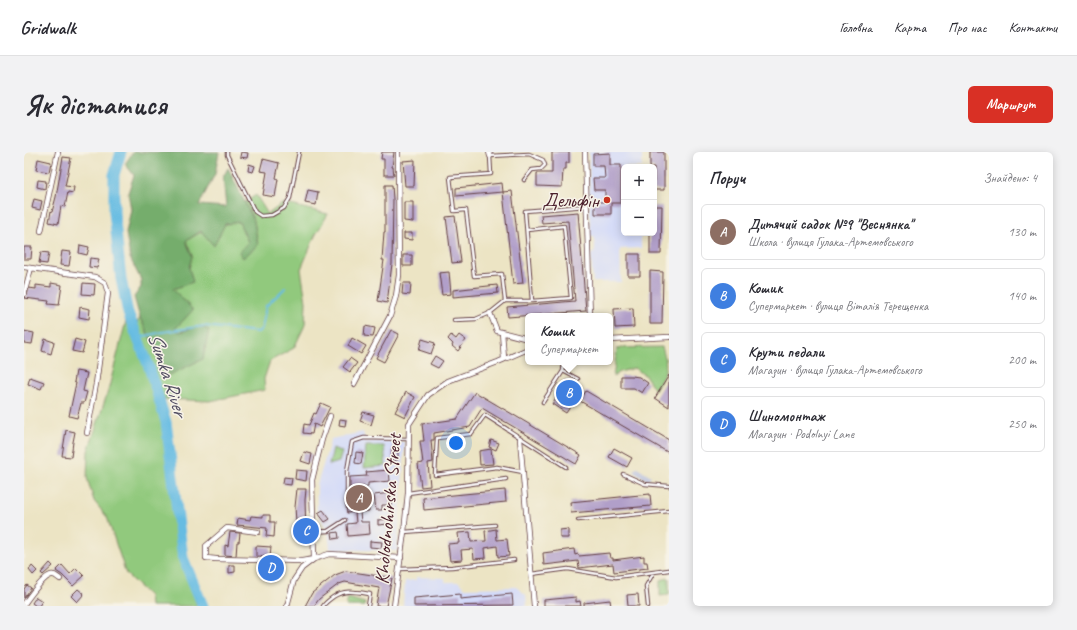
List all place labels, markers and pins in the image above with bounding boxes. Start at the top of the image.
place label: Дельфін [542,188,601,213]
marker: Дельфін [602,195,612,205]
pin: B [556,378,582,408]
pin: A [346,483,372,513]
pin: C [293,516,319,546]
pin: D [258,553,284,583]

